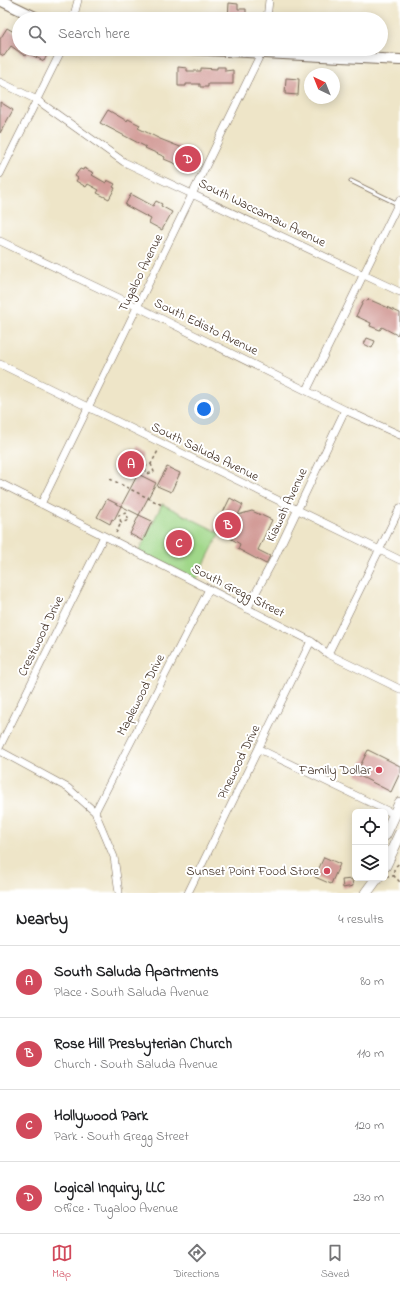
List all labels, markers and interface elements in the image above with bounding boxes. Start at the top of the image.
search box [12,12,388,56]
icon: search [26,23,48,45]
text: Search here [58,23,130,45]
north arrow [304,68,340,104]
pin: D [175,144,201,174]
street label: South Waccamaw Avenue [195,174,329,252]
street label: Tugaloo Avenue [114,231,169,316]
street label: South Edisto Avenue [151,294,261,361]
your location [194,399,214,419]
street label: South Saluda Avenue [148,418,262,486]
pin: A [118,449,144,479]
street label: Kiawah Avenue [262,465,312,545]
pin: B [215,510,241,540]
pin: C [166,528,192,558]
street label: South Gregg Street [188,559,288,624]
street label: Crestwood Drive [13,592,69,680]
street label: Maplewood Drive [112,651,170,739]
street label: Pinewood Drive [213,721,265,803]
place label: Family Dollar [298,761,372,781]
marker: Family Dollar [374,765,384,775]
map controls [352,809,388,881]
button: locate [352,809,388,845]
button: layers [352,845,388,881]
place label: Sunset Point Food Store [186,862,319,881]
marker: Sunset Point Food Store [322,866,332,876]
text: Nearby [16,907,68,932]
text: 4 results [338,910,384,929]
text: South Saluda Apartments [54,961,219,983]
text: A [25,972,33,991]
text: 80 m [360,972,384,991]
text: Place · South Saluda Avenue [54,983,209,1002]
text: Rose Hill Presbyterian Church [54,1033,232,1055]
text: B [25,1044,33,1063]
text: 110 m [357,1044,384,1063]
text: Church · South Saluda Avenue [54,1055,218,1074]
text: Hollywood Park [54,1105,148,1127]
text: C [25,1116,33,1135]
text: 120 m [354,1116,384,1135]
text: Park · South Gregg Street [54,1127,189,1146]
text: Logical Inquiry, LLC [54,1177,165,1199]
text: D [24,1188,34,1207]
text: 230 m [353,1188,384,1207]
text: Office · Tugaloo Avenue [54,1199,178,1218]
tab: Map [51,1242,73,1282]
tab: Directions [174,1242,219,1282]
tab: Saved [321,1242,349,1282]

